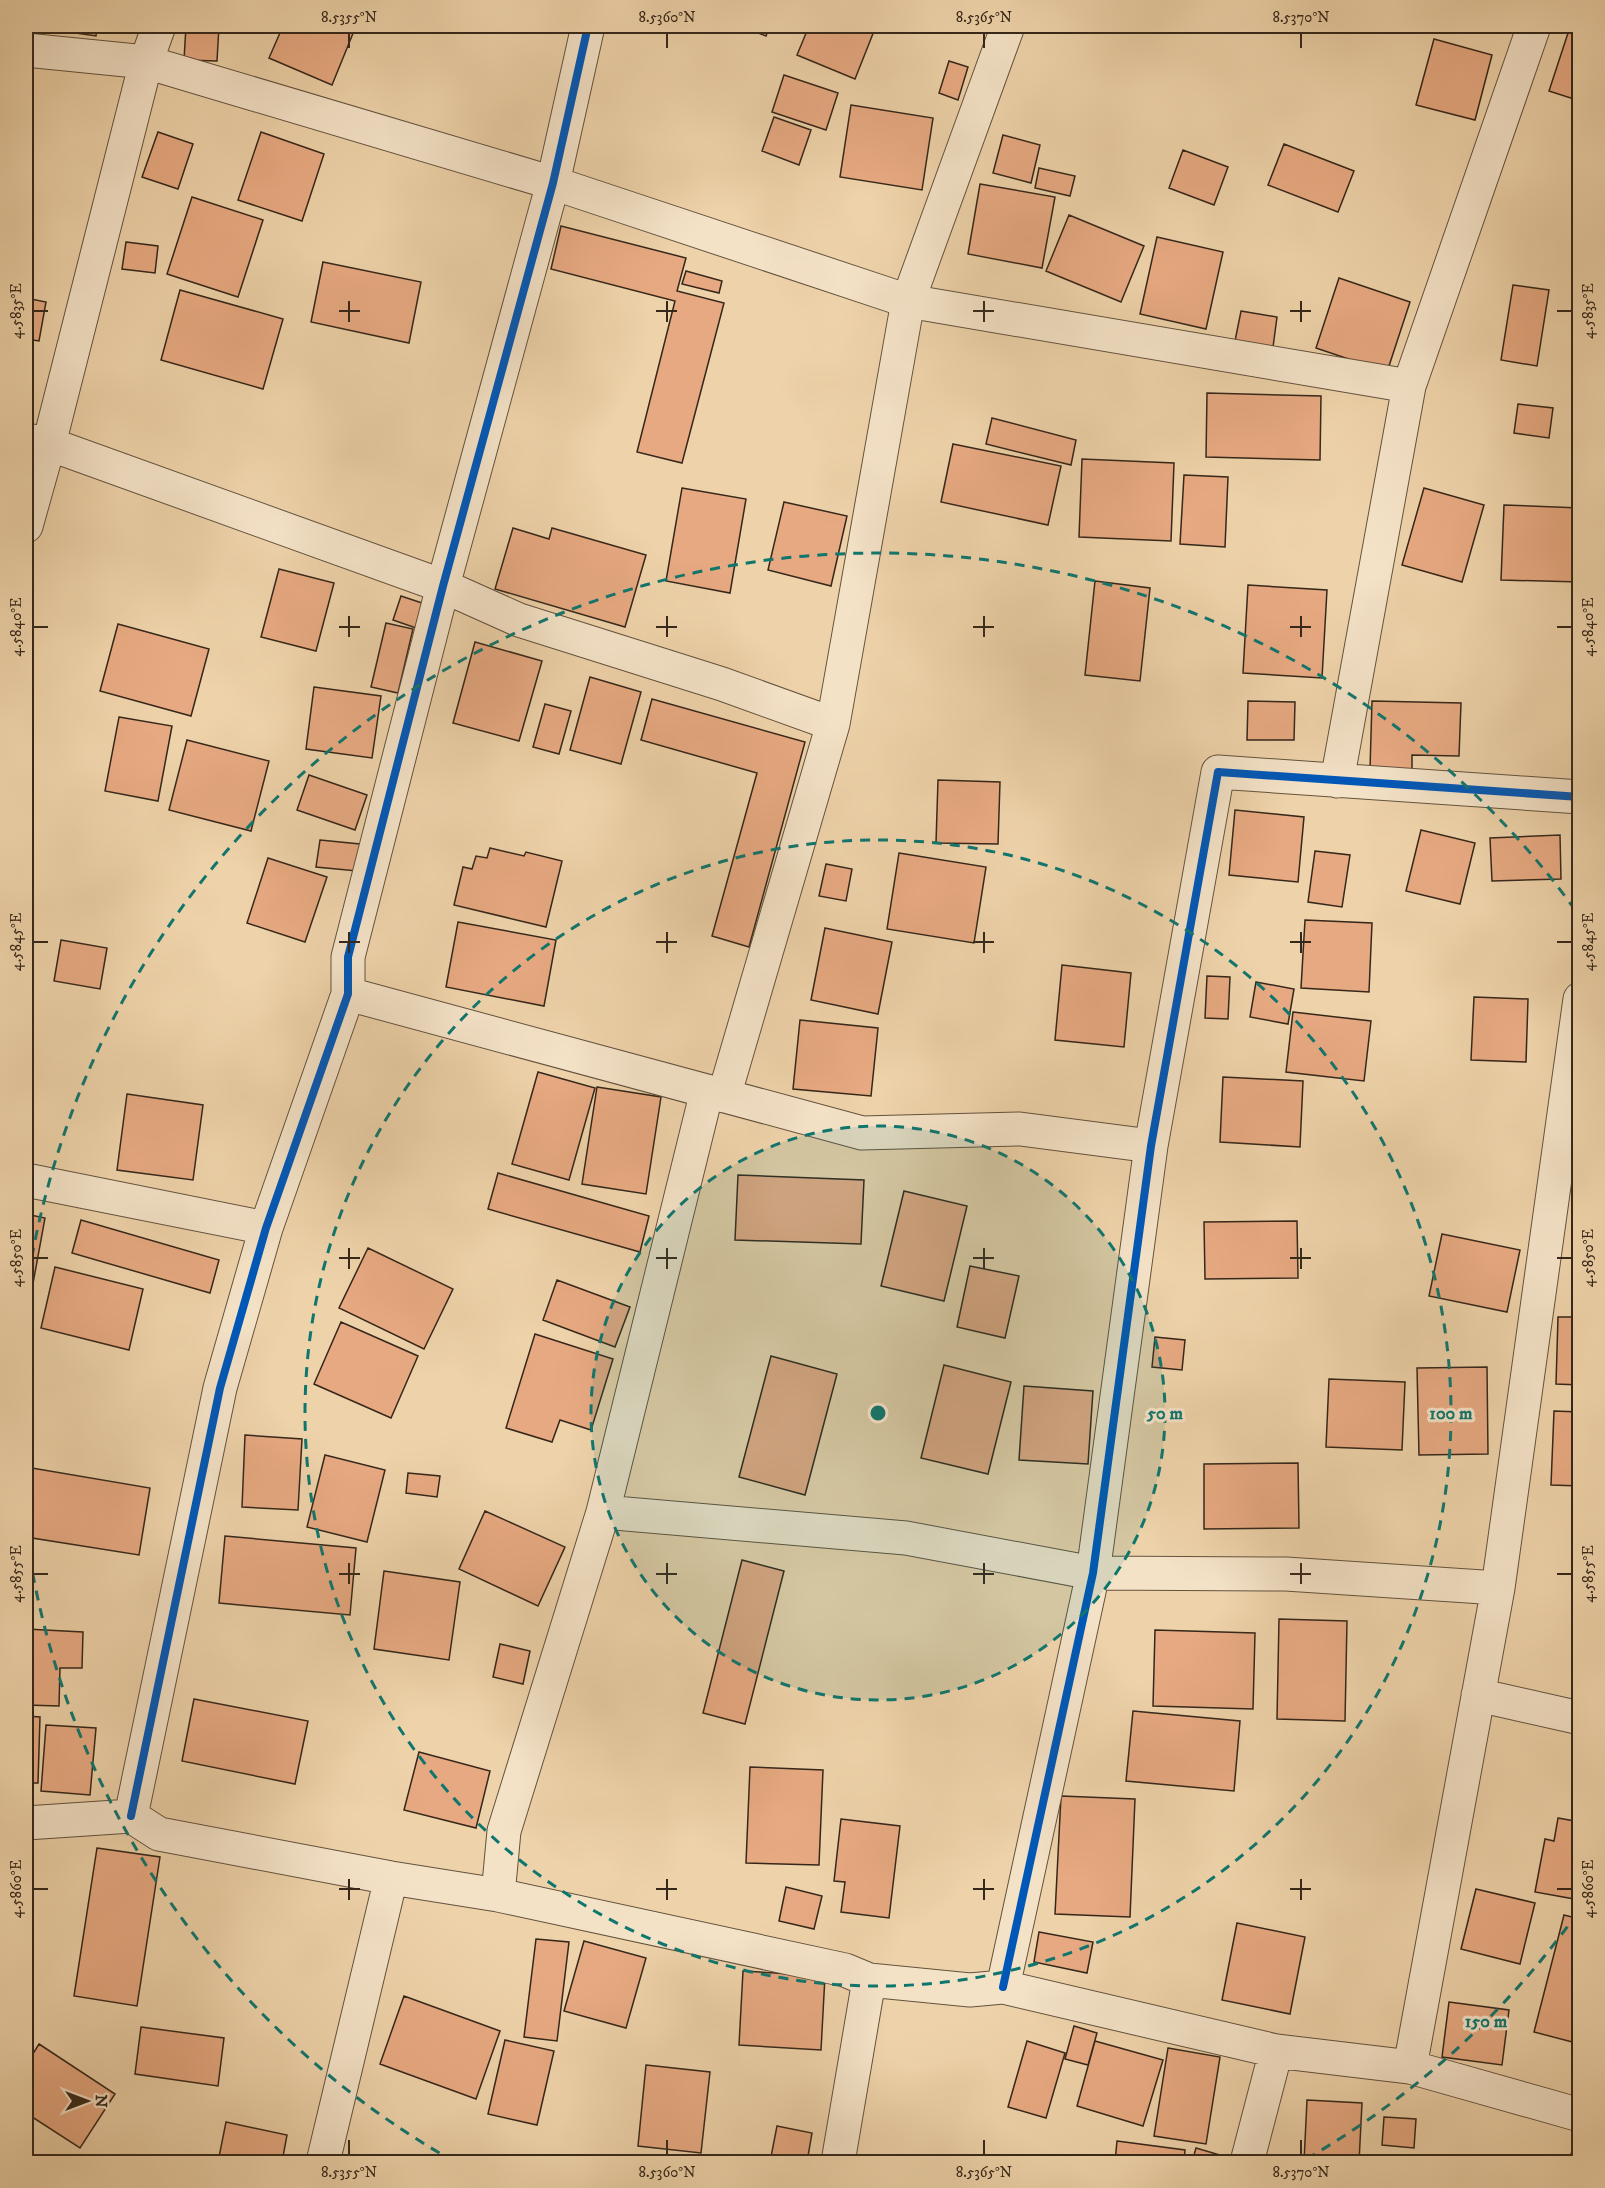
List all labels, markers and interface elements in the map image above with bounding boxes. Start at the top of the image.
text: 8.5355°N [321,8,377,27]
text: 8.5360°N [639,8,695,27]
text: 8.5365°N [956,8,1012,27]
text: 8.5370°N [1272,8,1330,27]
text: 4.5835°E [7,283,26,339]
text: 4.5835°E [1579,283,1598,339]
text: 4.5840°E [7,597,26,657]
text: 4.5840°E [1579,597,1598,657]
text: 4.5845°E [7,912,26,971]
text: 4.5845°E [1579,912,1598,971]
text: 4.5850°E [7,1229,26,1287]
text: 4.5850°E [1579,1229,1598,1287]
centre of rings [868,1403,888,1423]
text: 50 m [1146,1403,1183,1425]
text: 100 m [1429,1403,1473,1425]
text: 4.5855°E [7,1545,26,1603]
text: 4.5855°E [1579,1545,1598,1603]
text: 4.5860°E [7,1859,26,1918]
text: 4.5860°E [1579,1859,1598,1918]
text: 150 m [1465,2011,1508,2033]
north arrow [57,2071,117,2131]
text: N [91,2094,111,2108]
text: 8.5355°N [321,2163,377,2182]
text: 8.5360°N [639,2163,695,2182]
text: 8.5365°N [956,2163,1012,2182]
text: 8.5370°N [1272,2163,1330,2182]

